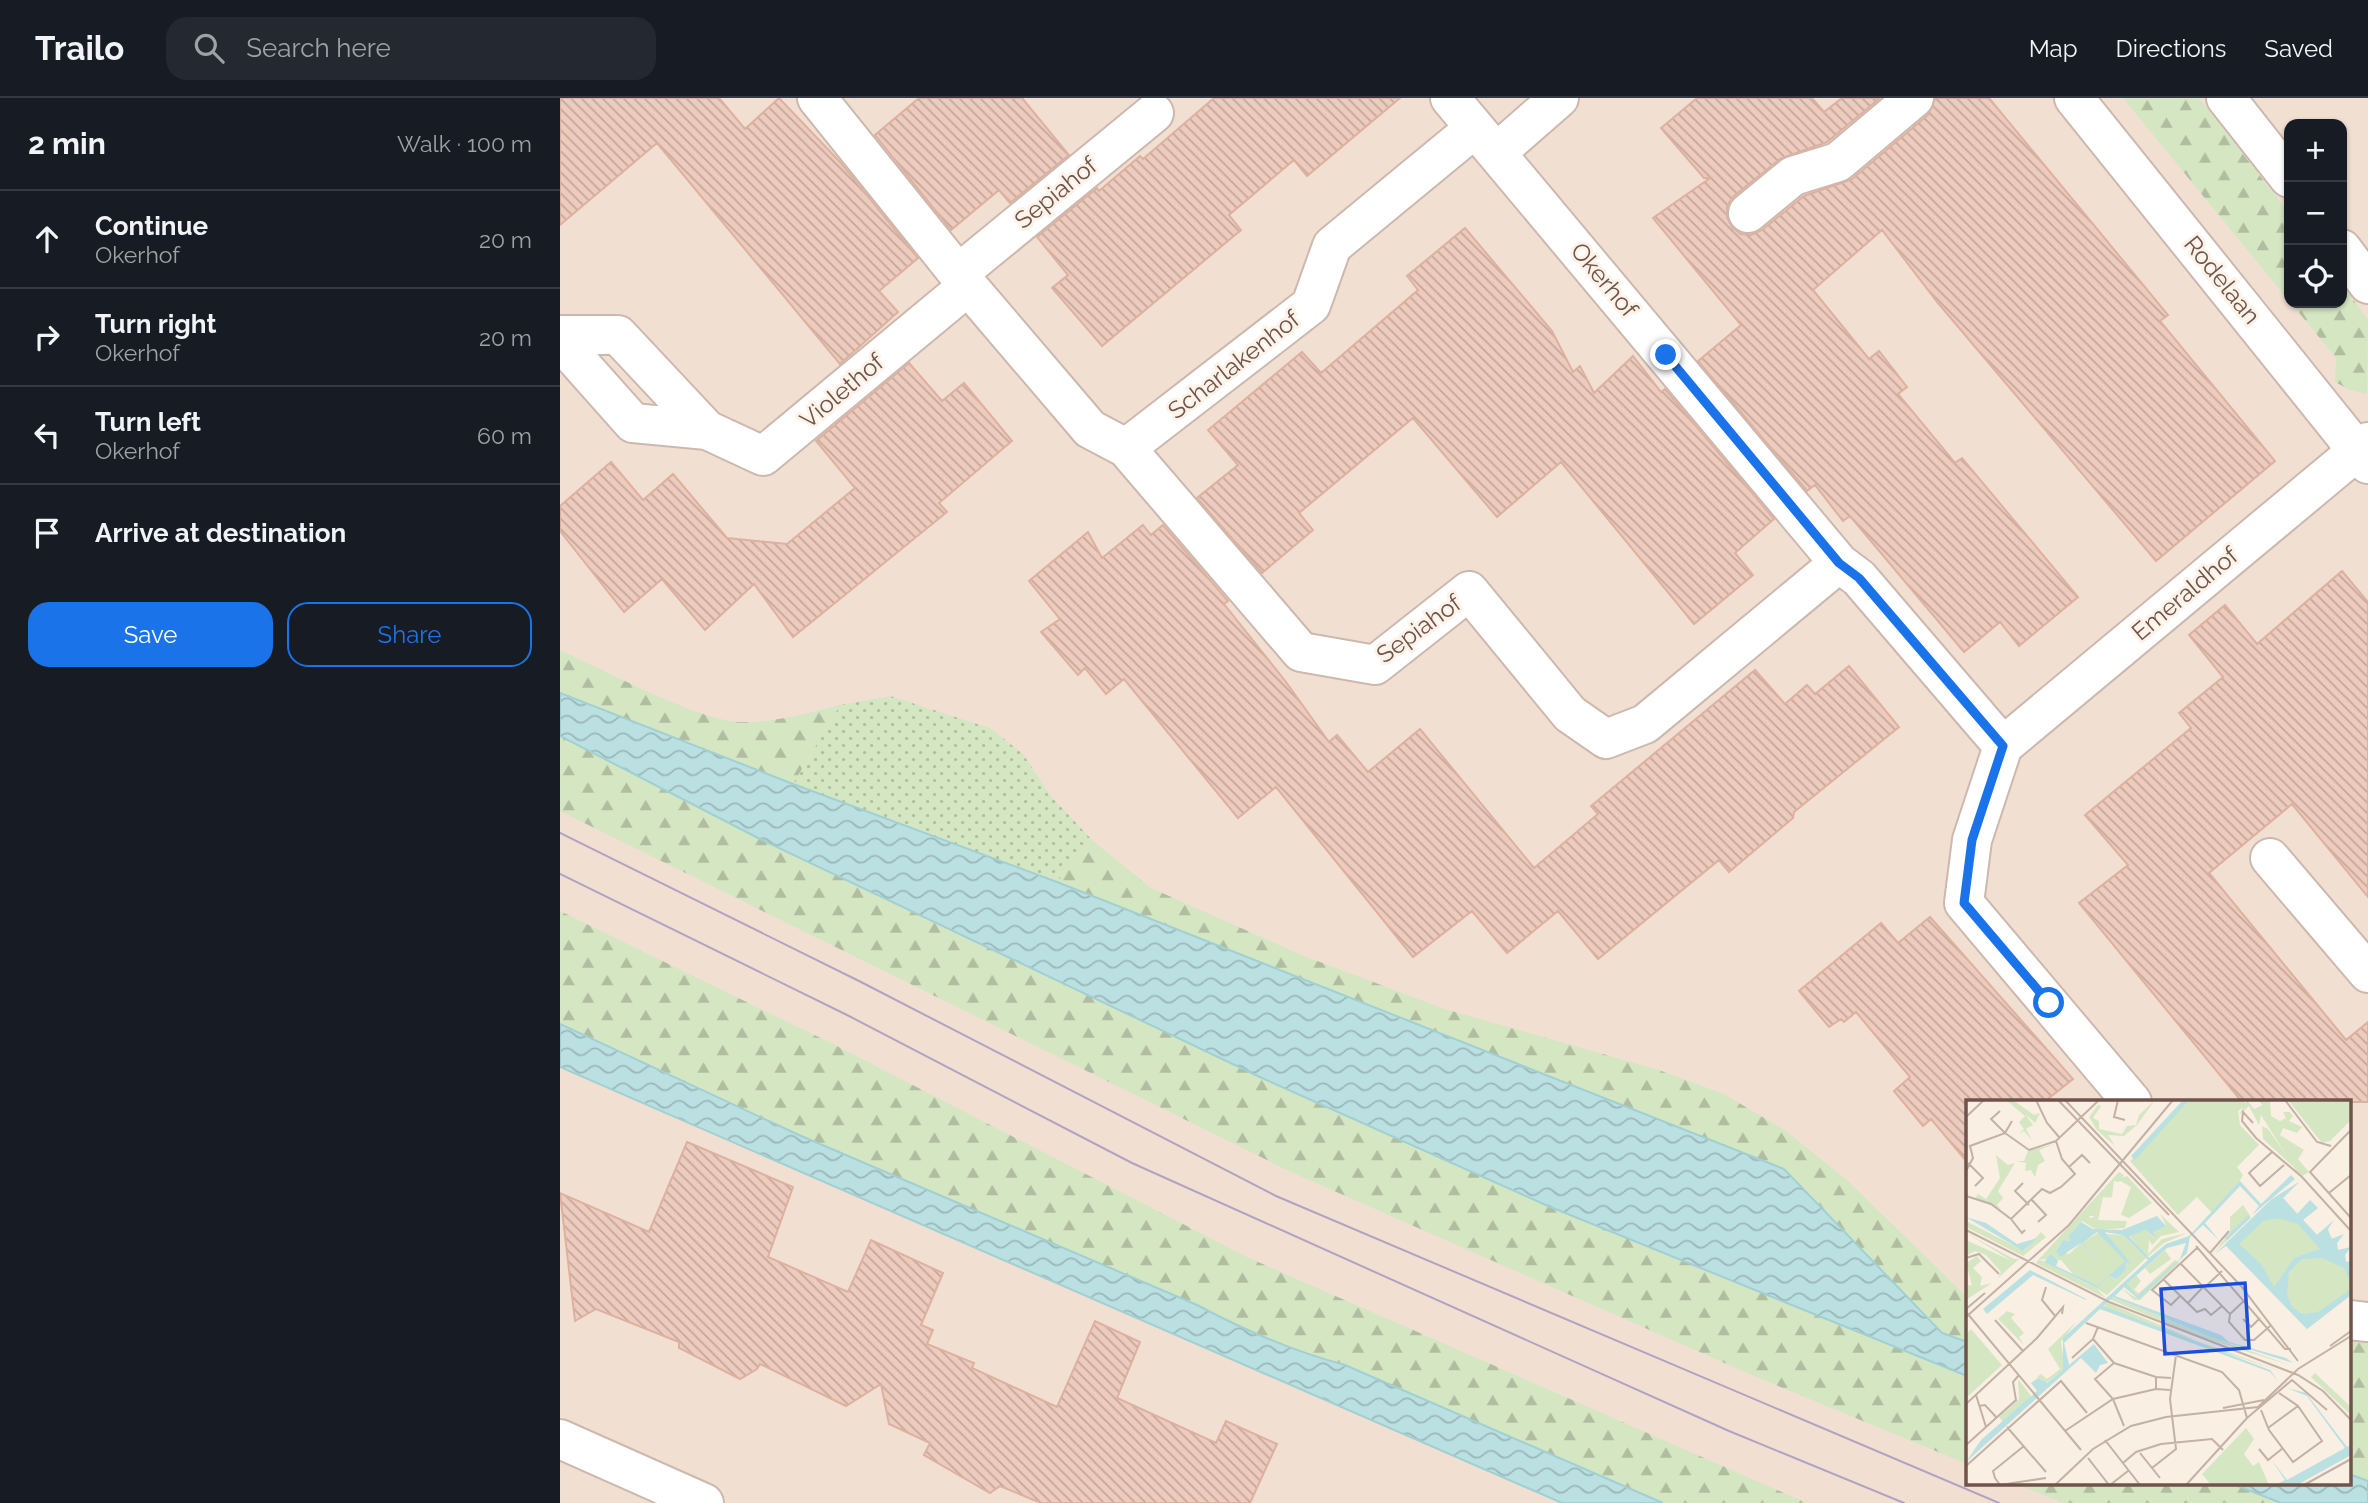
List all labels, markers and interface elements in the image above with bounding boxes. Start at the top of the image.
search box [166,17,656,80]
text: Trailo [35,29,124,68]
icon: search [190,29,228,67]
text: Search here [246,33,391,63]
text: Map [2029,34,2078,63]
text: Directions [2116,34,2226,63]
text: Saved [2264,34,2333,63]
map controls [2284,119,2347,308]
button: + [2284,119,2347,182]
text: 2 min [28,126,106,161]
text: Walk · 100 m [397,130,532,157]
street label: Sepiahof [1009,150,1104,235]
button: − [2284,182,2347,245]
text: Continue [95,211,208,241]
icon: ahead [28,220,66,258]
text: 20 m [479,226,532,253]
street label: Rodelaan [2178,230,2267,330]
street label: Okerhof [1565,236,1645,324]
text: Okerhof [95,241,180,268]
button: locate [2284,245,2347,308]
street label: Scharlakenhof [1162,304,1306,425]
text: Turn right [95,309,216,339]
icon: right [28,318,66,356]
text: 20 m [479,324,532,351]
text: Okerhof [95,339,180,366]
route end [1650,339,1681,370]
street label: Violethof [794,347,890,434]
text: Turn left [95,407,201,437]
icon: left [28,416,66,454]
text: 60 m [477,422,532,449]
text: Okerhof [95,437,180,464]
icon: arrive [28,514,66,552]
text: Arrive at destination [95,518,346,548]
street label: Emeraldhof [2126,540,2244,646]
street label: Sepiahof [1371,588,1468,669]
button: Save [28,602,273,667]
button: Share [287,602,532,667]
route start [2033,987,2064,1018]
inset map [1966,1100,2350,1486]

